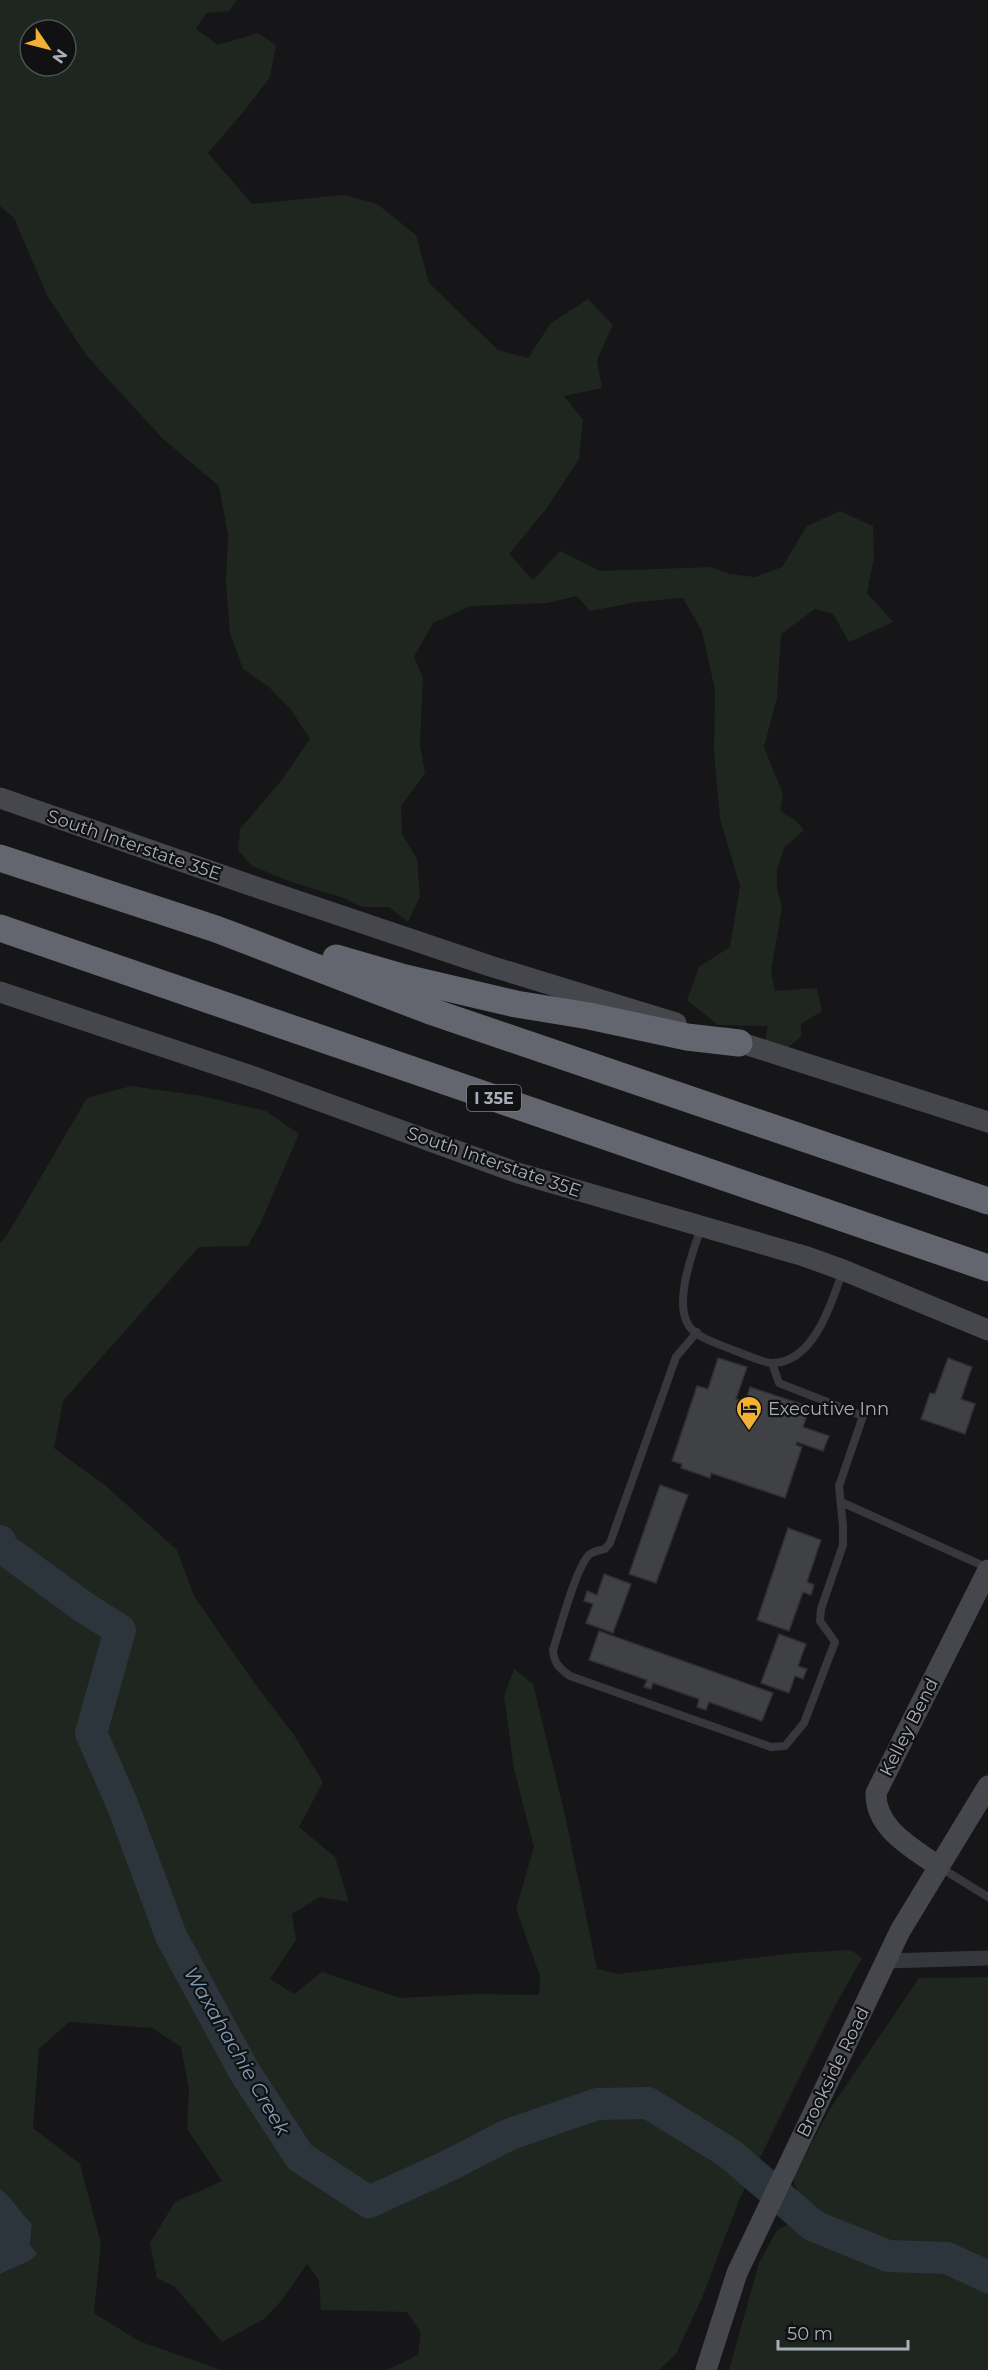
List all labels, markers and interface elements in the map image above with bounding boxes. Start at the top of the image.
north arrow [18,18,78,78]
text: N [48,46,71,67]
street label: South Interstate 35E [44,805,224,885]
road number: I 35E [467,1085,521,1111]
street label: South Interstate 35E [404,1122,584,1202]
hotel icon: Executive Inn [734,1394,764,1432]
place label: Executive Inn [768,1398,889,1420]
street label: Kelley Bend [875,1674,943,1780]
water label: Waxahachie Creek [179,1962,296,2141]
street label: Brookside Road [792,2003,874,2141]
scale bar [778,2313,908,2351]
text: 50 m [787,2323,833,2345]

